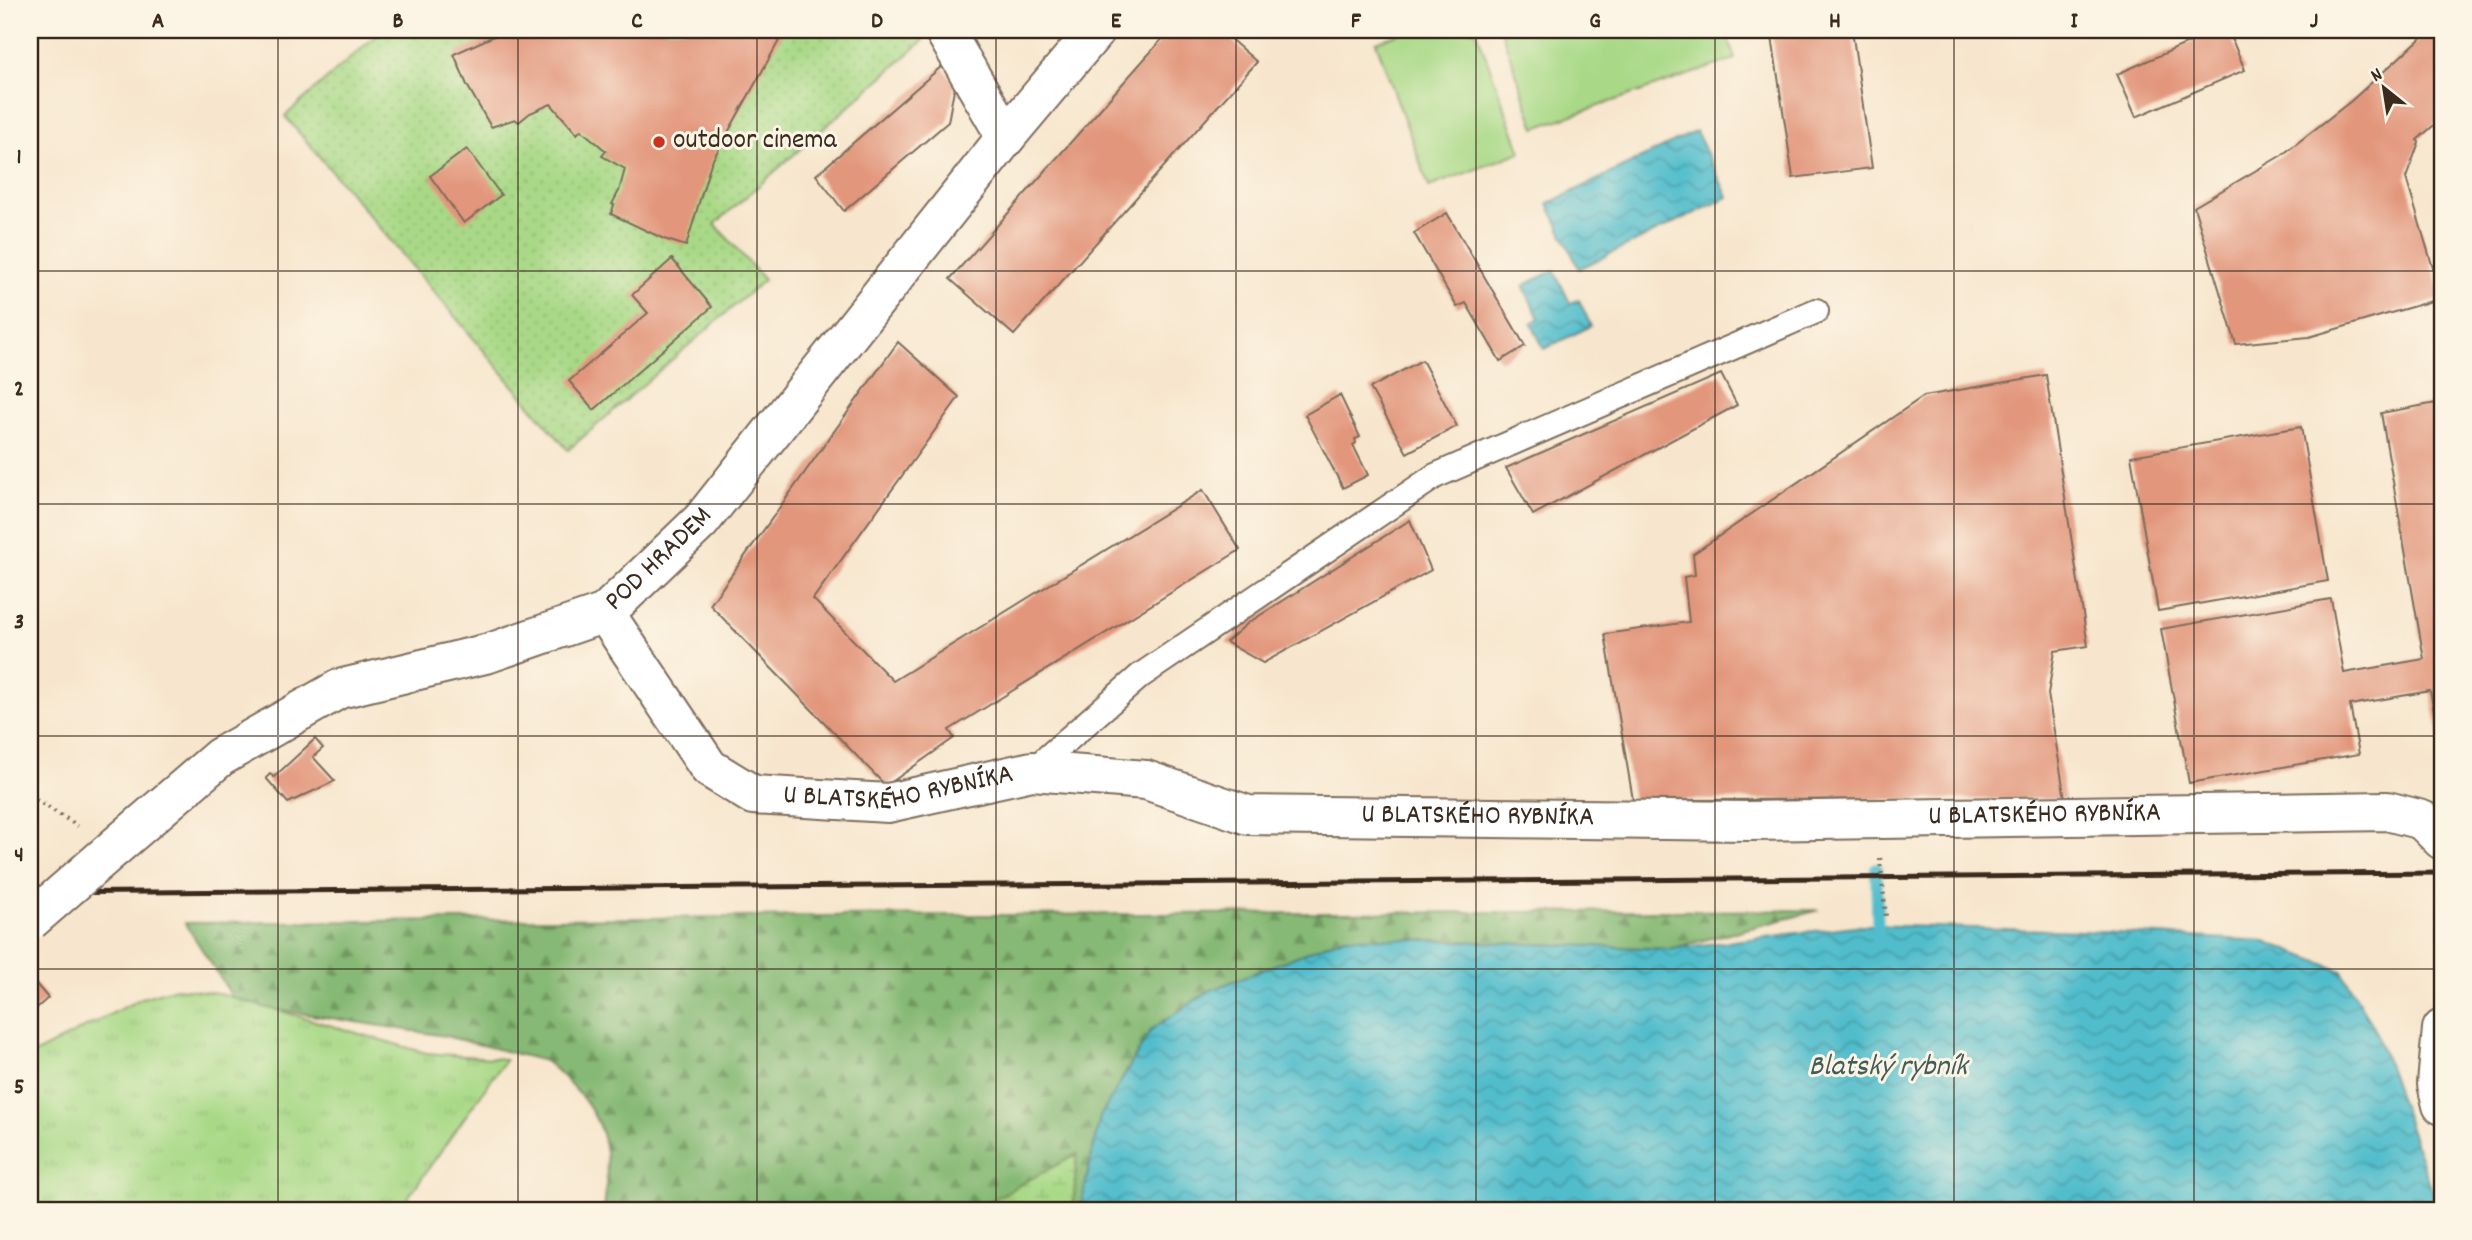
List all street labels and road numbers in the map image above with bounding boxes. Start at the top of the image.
street label: POD HRADEM [597,499,724,622]
street label: U BLATSKÉHO RYBNÍKA [782,756,1017,823]
street label: U BLATSKÉHO RYBNÍKA [1928,795,2162,838]
street label: U BLATSKÉHO RYBNÍKA [1361,796,1595,839]

